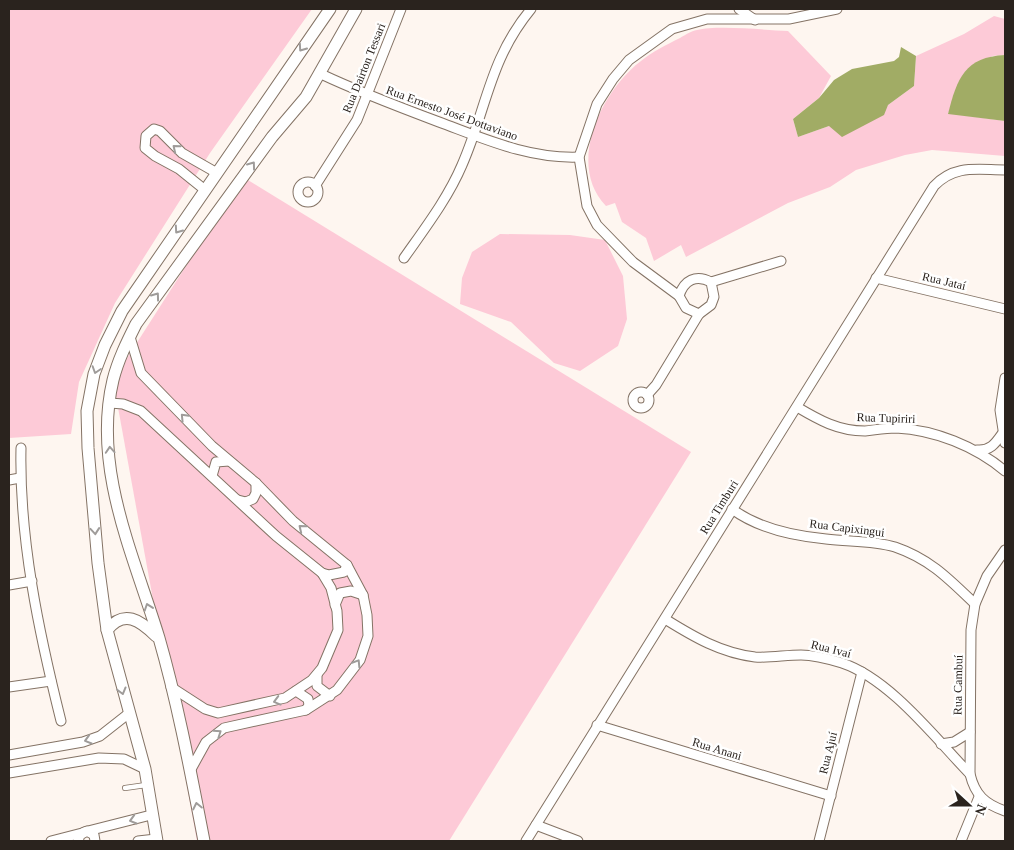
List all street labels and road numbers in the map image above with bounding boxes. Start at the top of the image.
street label: Rua Dairton Tessari [340,20,389,115]
street label: Rua Ernesto José Dottaviano [384,83,520,143]
street label: Rua Jataí [921,269,968,293]
street label: Rua Tupiriri [856,410,916,426]
street label: Rua Timburi [697,477,741,537]
street label: Rua Capixingui [809,516,886,540]
street label: Rua Ivaí [809,637,853,661]
street label: Rua Cambuí [950,654,966,715]
street label: Rua Ajuí [816,730,840,776]
street label: Rua Anani [691,735,744,763]

